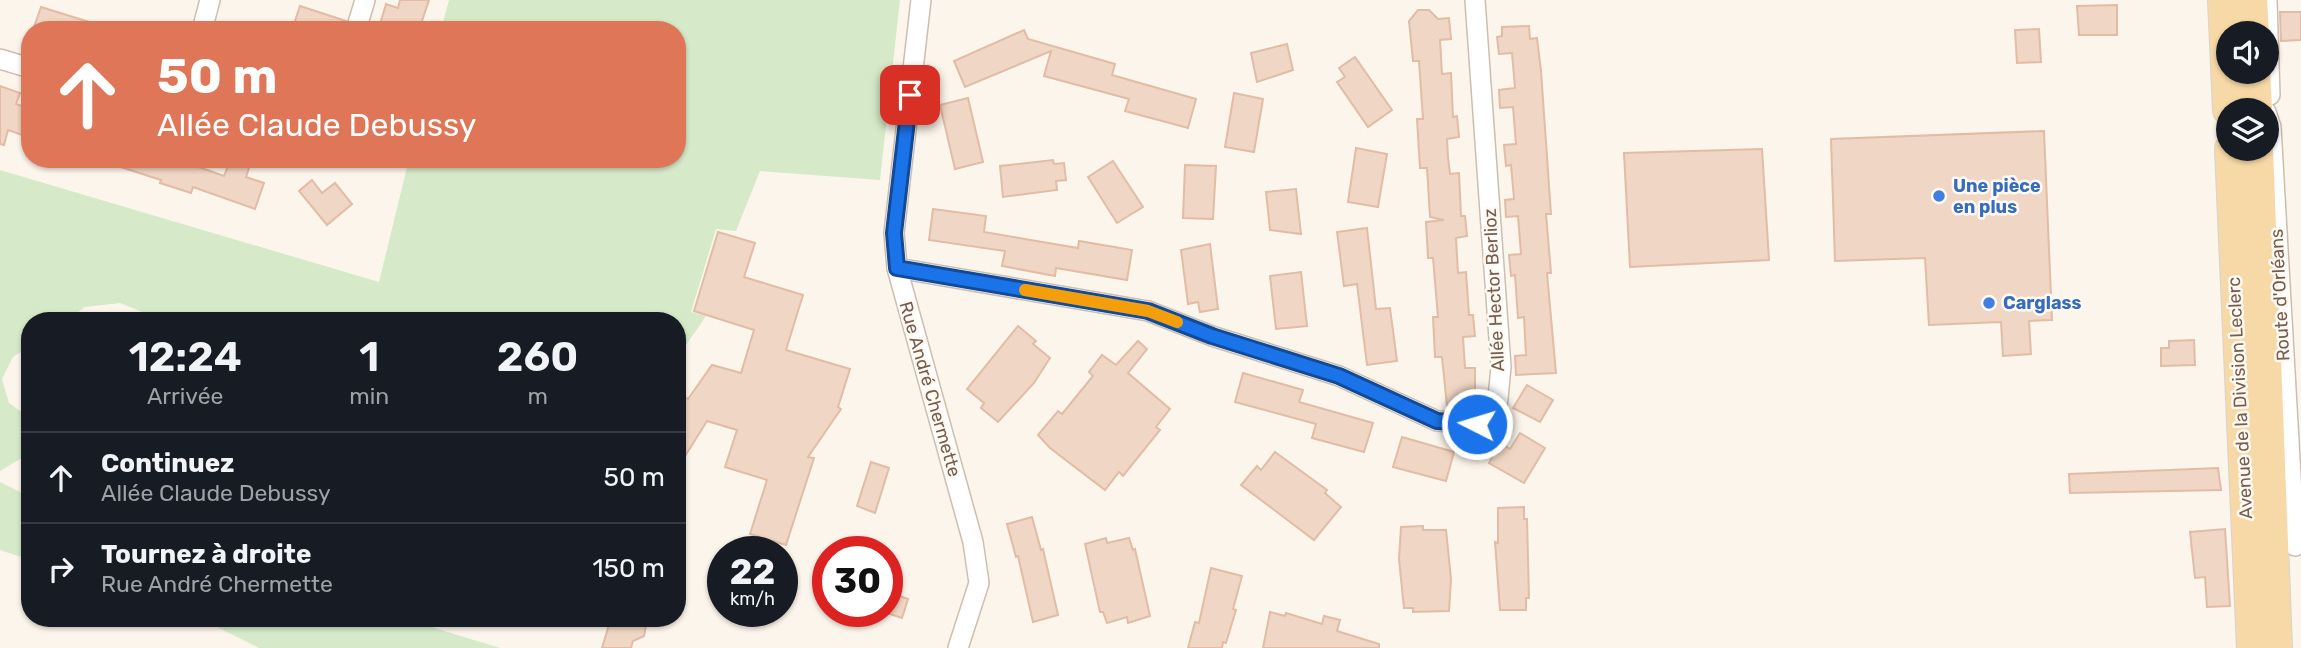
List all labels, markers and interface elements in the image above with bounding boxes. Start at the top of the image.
map controls [2216,21,2279,161]
button: sound [2216,21,2279,84]
text: 50 m [157,47,277,105]
icon: ahead [42,49,133,140]
pin [880,65,940,125]
icon: arrive [891,76,929,114]
button: layers [2216,98,2279,161]
text: Allée Claude Debussy [157,106,476,144]
place label: Une pièce en plus [1953,175,2041,218]
marker: Une pièce en plus [1931,188,1947,204]
street label: Allée Hector Berlioz [1479,208,1509,372]
street label: Route d'Orléans [2266,228,2294,362]
street label: Avenue de la Division Leclerc [2223,276,2257,520]
place label: Carglass [2003,292,2081,314]
marker: Carglass [1981,295,1997,311]
street label: Rue André Chermette [894,299,966,479]
text: 12:24 [129,332,242,382]
text: 1 [359,332,379,382]
text: 260 [497,332,578,382]
text: Arrivée [147,382,223,410]
text: min [349,382,389,410]
text: m [527,382,548,410]
position arrow [1440,387,1514,461]
text: Continuez [101,448,234,479]
icon: ahead [42,459,80,497]
text: 50 m [604,462,665,493]
text: Allée Claude Debussy [101,479,331,507]
speed limit sign: 30 [812,536,903,627]
text: Tournez à droite [101,539,311,570]
icon: right [42,550,80,588]
text: 22 [730,551,775,593]
text: 150 m [592,553,665,584]
text: Rue André Chermette [101,570,333,598]
text: km/h [730,588,775,610]

